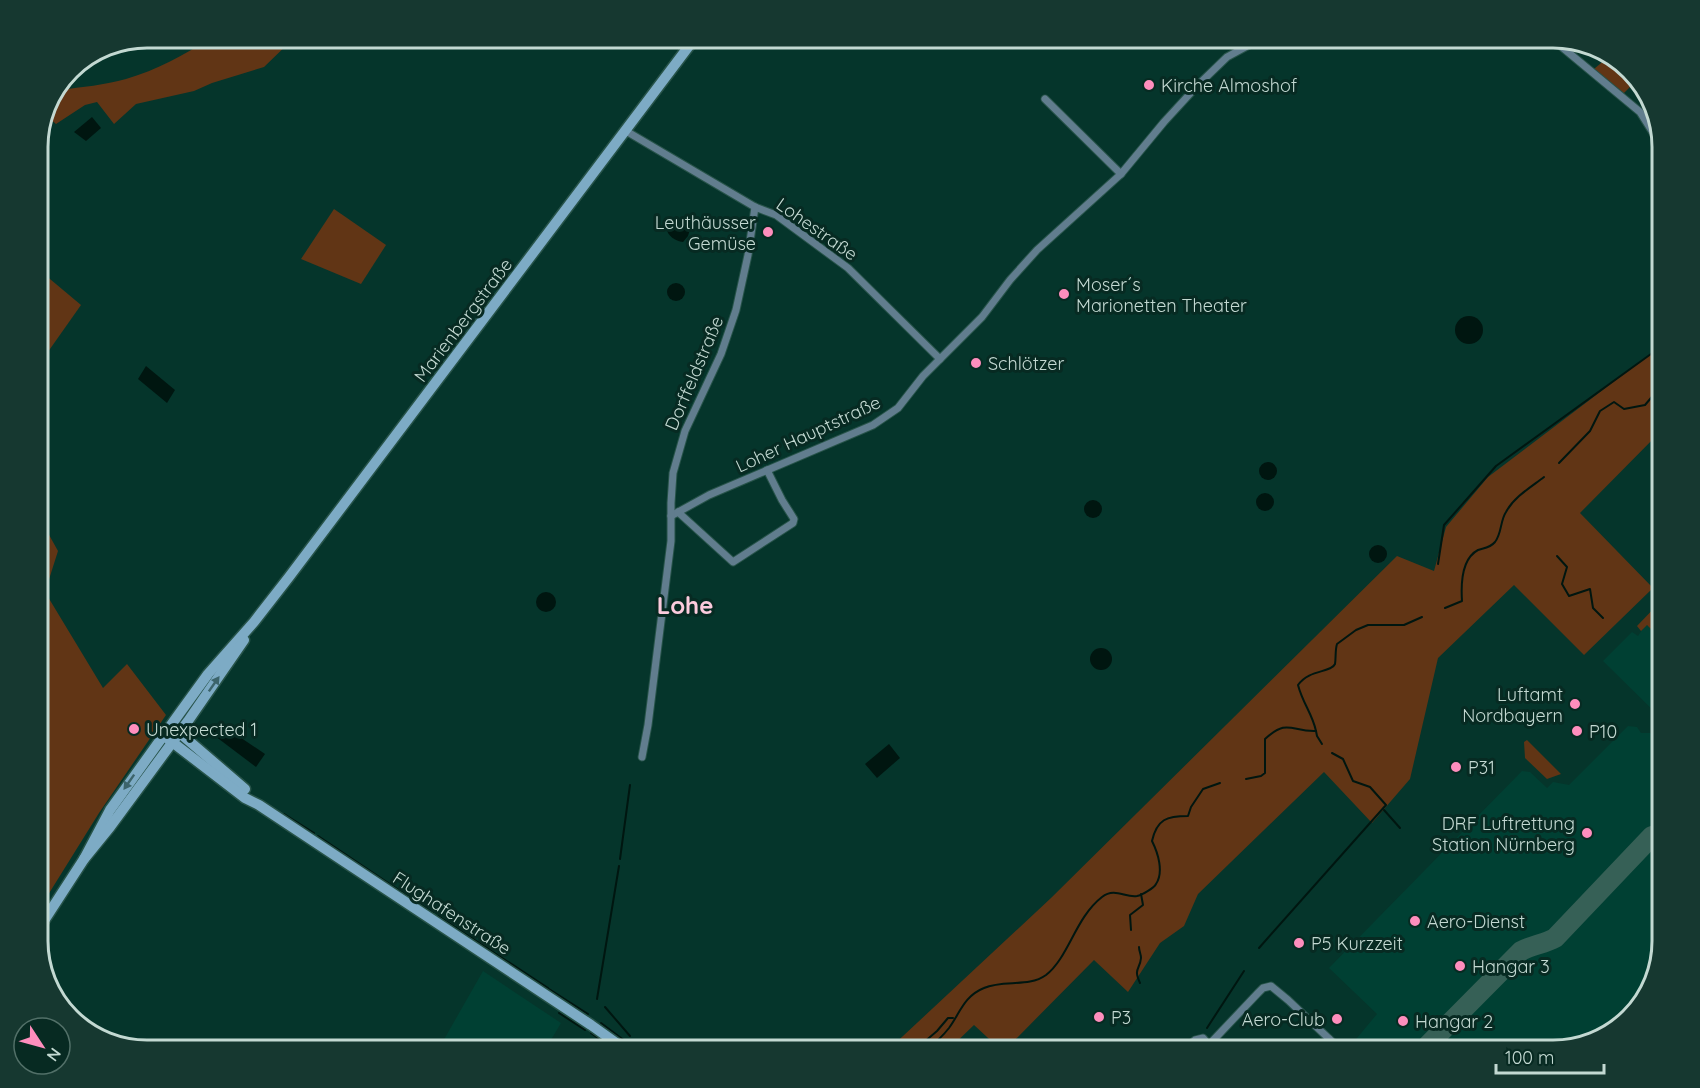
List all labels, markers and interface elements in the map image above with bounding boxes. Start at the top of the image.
place label: Kirche Almoshof [1161,74,1298,97]
marker: Kirche Almoshof [1142,78,1156,92]
street label: Lohestraße [772,193,862,265]
place label: Leuthäusser Gemüse [655,211,756,255]
marker: Leuthäusser Gemüse [761,225,775,239]
street label: Marienbergstraße [409,254,517,386]
place label: Moser´s Marionetten Theater [1076,273,1247,317]
marker: Moser´s Marionetten Theater [1057,287,1071,301]
street label: Dorffeldstraße [660,312,728,434]
place label: Schlötzer [988,352,1064,375]
marker: Schlötzer [969,356,983,370]
street label: Loher Hauptstraße [732,390,884,478]
district label: Lohe [657,590,713,620]
one-way arrow [208,676,220,692]
place label: Luftamt Nordbayern [1462,683,1563,727]
marker: Luftamt Nordbayern [1568,697,1582,711]
place label: Unexpected 1 [146,718,257,741]
place label: P10 [1589,720,1617,743]
marker: Unexpected 1 [127,722,141,736]
marker: P10 [1570,724,1584,738]
place label: P31 [1468,756,1495,779]
marker: P31 [1449,760,1463,774]
one-way arrow [123,774,135,790]
place label: DRF Luftrettung Station Nürnberg [1432,812,1575,856]
marker: DRF Luftrettung Station Nürnberg [1580,826,1594,840]
street label: Flughafenstraße [389,866,515,960]
place label: Aero-Dienst [1427,910,1525,933]
marker: Aero-Dienst [1408,914,1422,928]
place label: P5 Kurzzeit [1311,932,1403,955]
marker: P5 Kurzzeit [1292,936,1306,950]
place label: Hangar 3 [1472,955,1550,978]
marker: Hangar 3 [1453,959,1467,973]
place label: P3 [1111,1006,1131,1029]
place label: Aero-Club [1242,1008,1325,1031]
marker: P3 [1092,1010,1106,1024]
place label: Hangar 2 [1415,1010,1493,1033]
marker: Aero-Club [1330,1012,1344,1026]
marker: Hangar 2 [1396,1014,1410,1028]
north arrow [12,1016,72,1076]
scale bar [1496,1037,1604,1075]
text: N [43,1044,66,1065]
text: 100 m [1505,1046,1554,1069]

